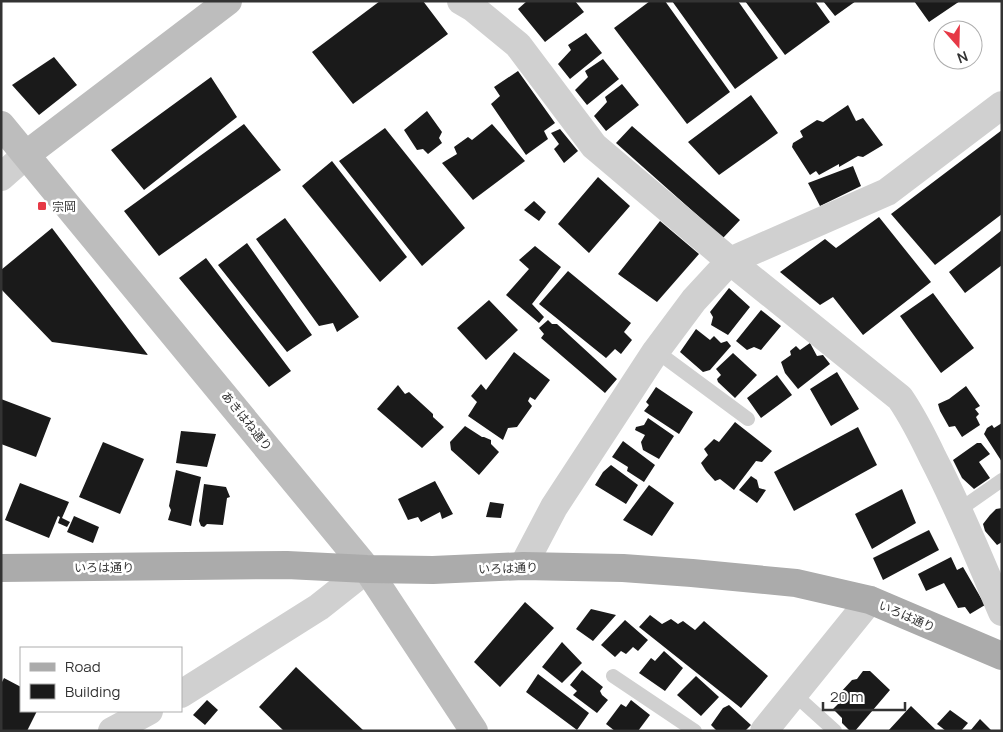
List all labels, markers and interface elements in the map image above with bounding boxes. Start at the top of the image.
north arrow [933,20,983,70]
text: N [955,47,971,68]
place label: 宗岡 [52,198,76,215]
marker: 宗岡 [36,200,48,212]
street label: あきはね通り [218,388,276,454]
street label: いろは通り [478,558,538,578]
street label: いろは通り [74,559,134,576]
street label: いろは通り [876,596,938,636]
legend [20,647,182,712]
text: Road [65,656,101,677]
scale bar [823,680,906,712]
text: Building [65,681,120,702]
text: 20 m [830,686,863,707]

